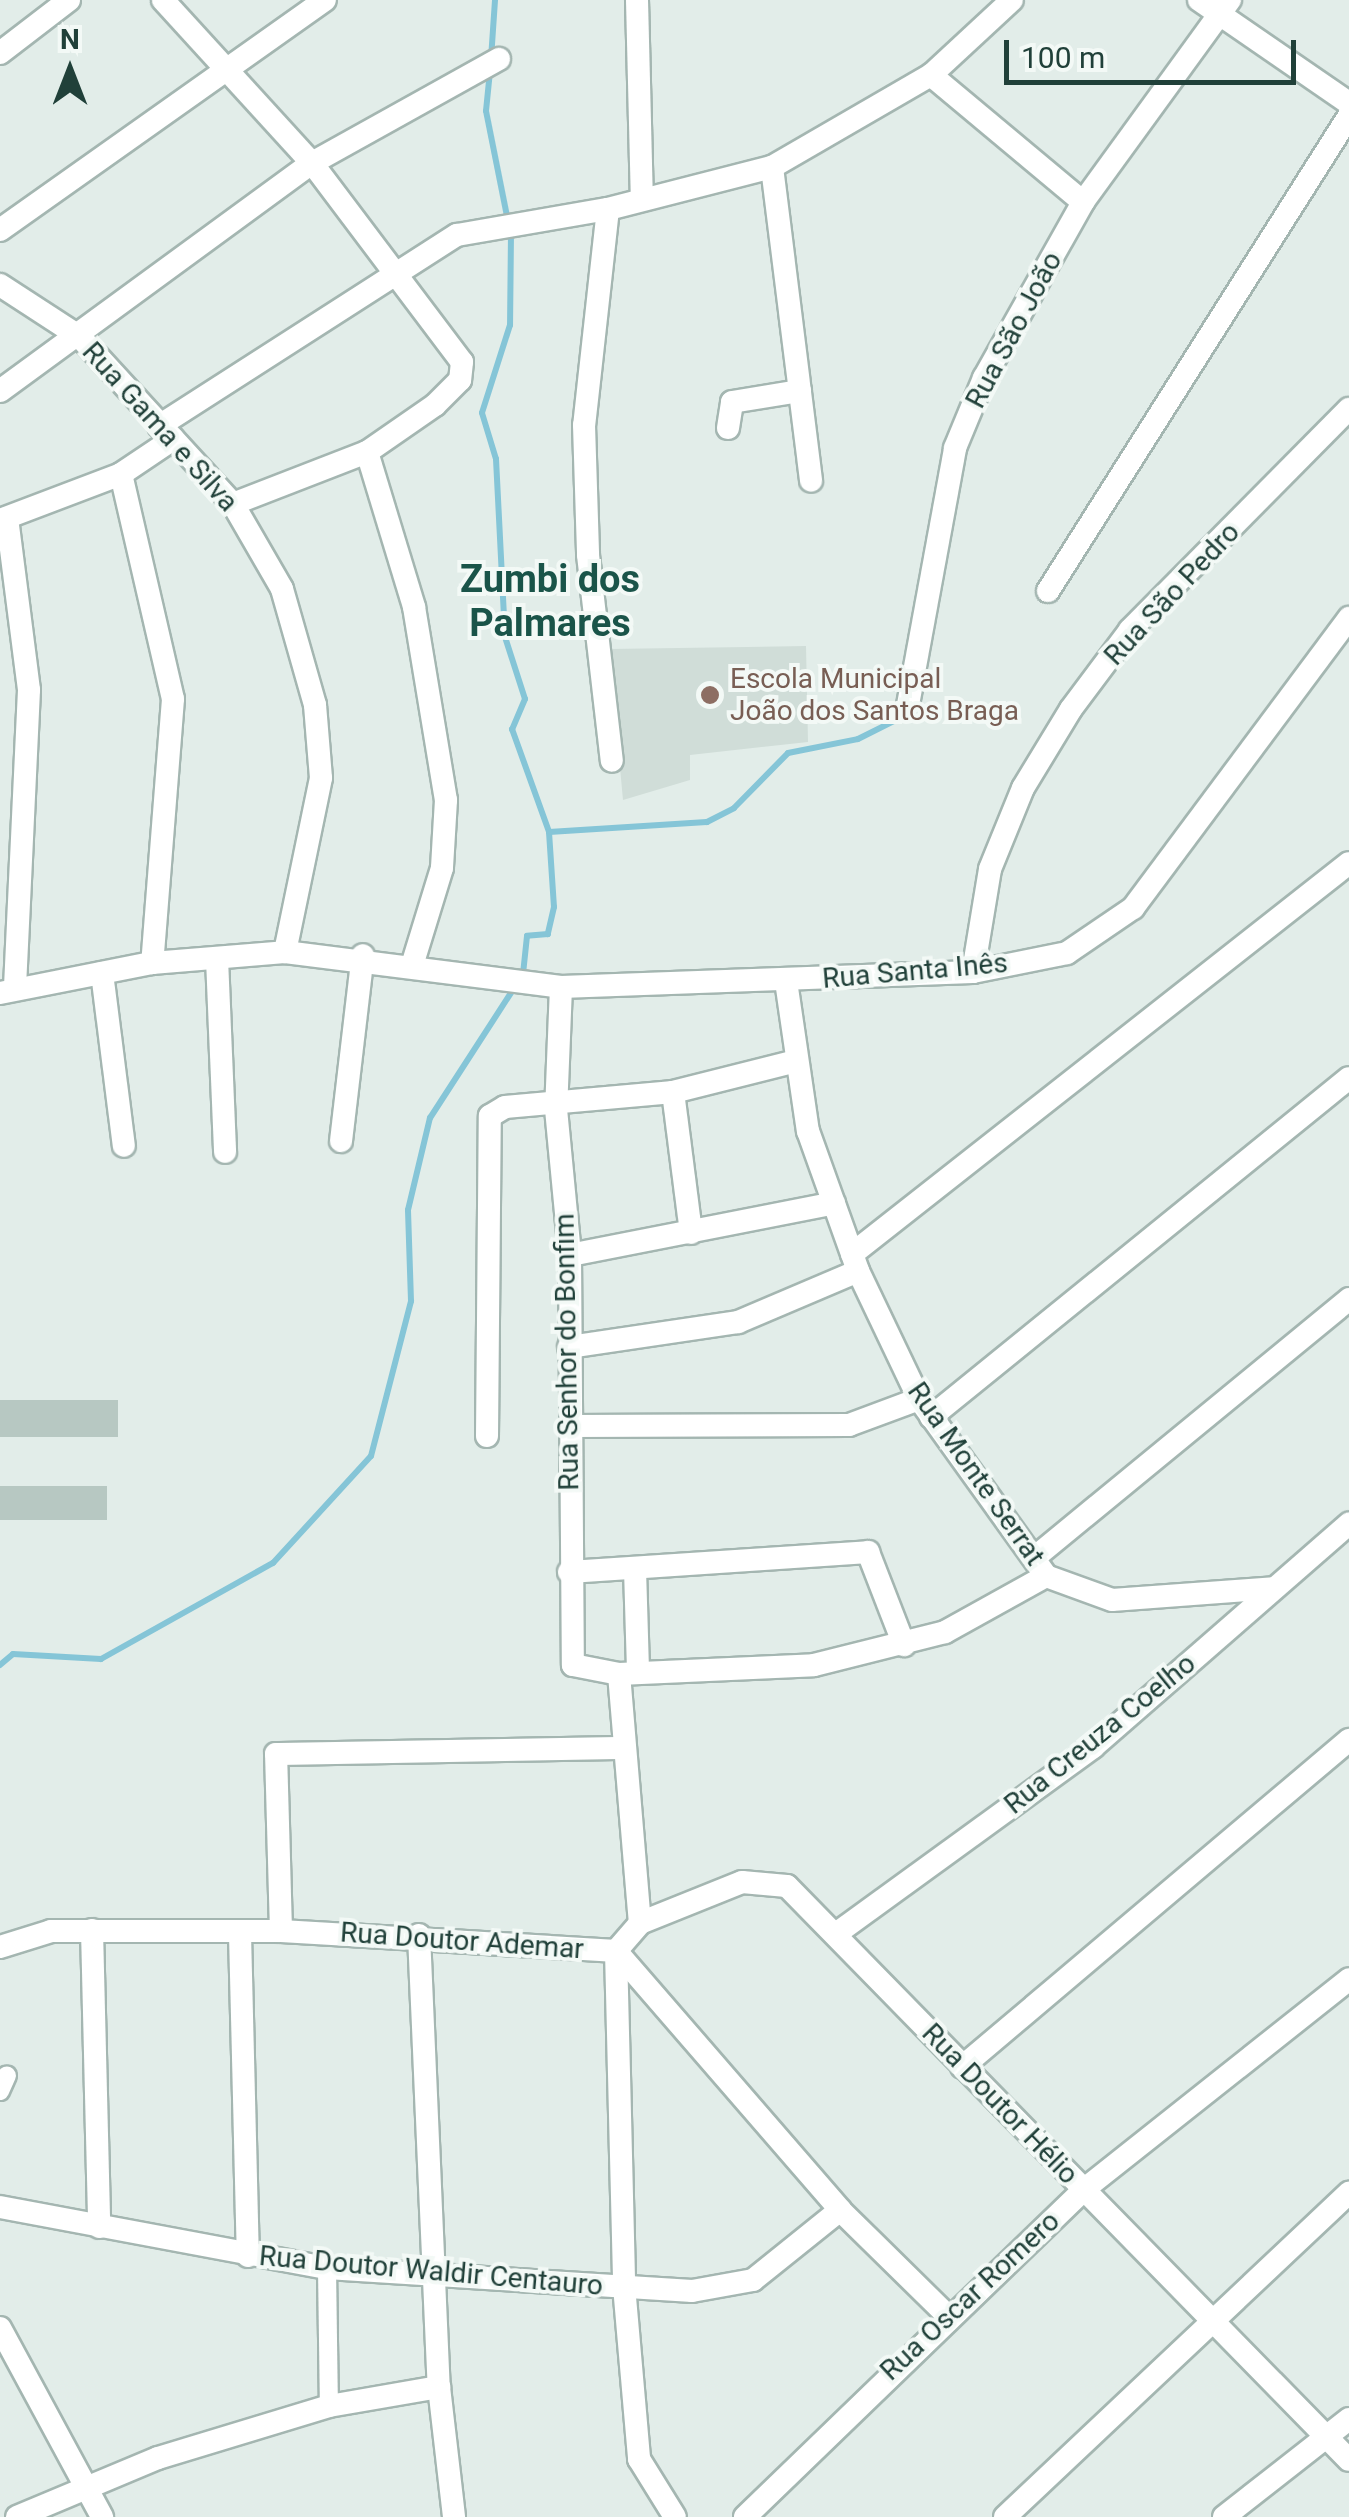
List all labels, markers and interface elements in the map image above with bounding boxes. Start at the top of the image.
north arrow [20,20,120,120]
scale bar [1009,20,1302,82]
text: N [60,23,80,56]
text: 100 m [1021,40,1105,75]
street label: Rua São João [959,246,1069,414]
street label: Rua Gama e Silva [75,335,245,519]
street label: Rua São Pedro [1097,516,1247,672]
district label: Zumbi dos Palmares [460,557,640,646]
place label: Escola Municipal João dos Santos Braga [730,662,1019,728]
marker: Escola Municipal João dos Santos Braga [699,684,721,706]
street label: Rua Santa Inês [821,946,1009,996]
street label: Rua Senhor do Bonfim [548,1213,586,1491]
street label: Rua Monte Serrat [900,1376,1052,1572]
street label: Rua Creuza Coelho [998,1647,1202,1821]
street label: Rua Doutor Ademar [339,1916,585,1966]
street label: Rua Doutor Hélio [915,2017,1085,2191]
street label: Rua Oscar Romero [873,2204,1067,2388]
street label: Rua Doutor Waldir Centauro [258,2239,604,2303]

